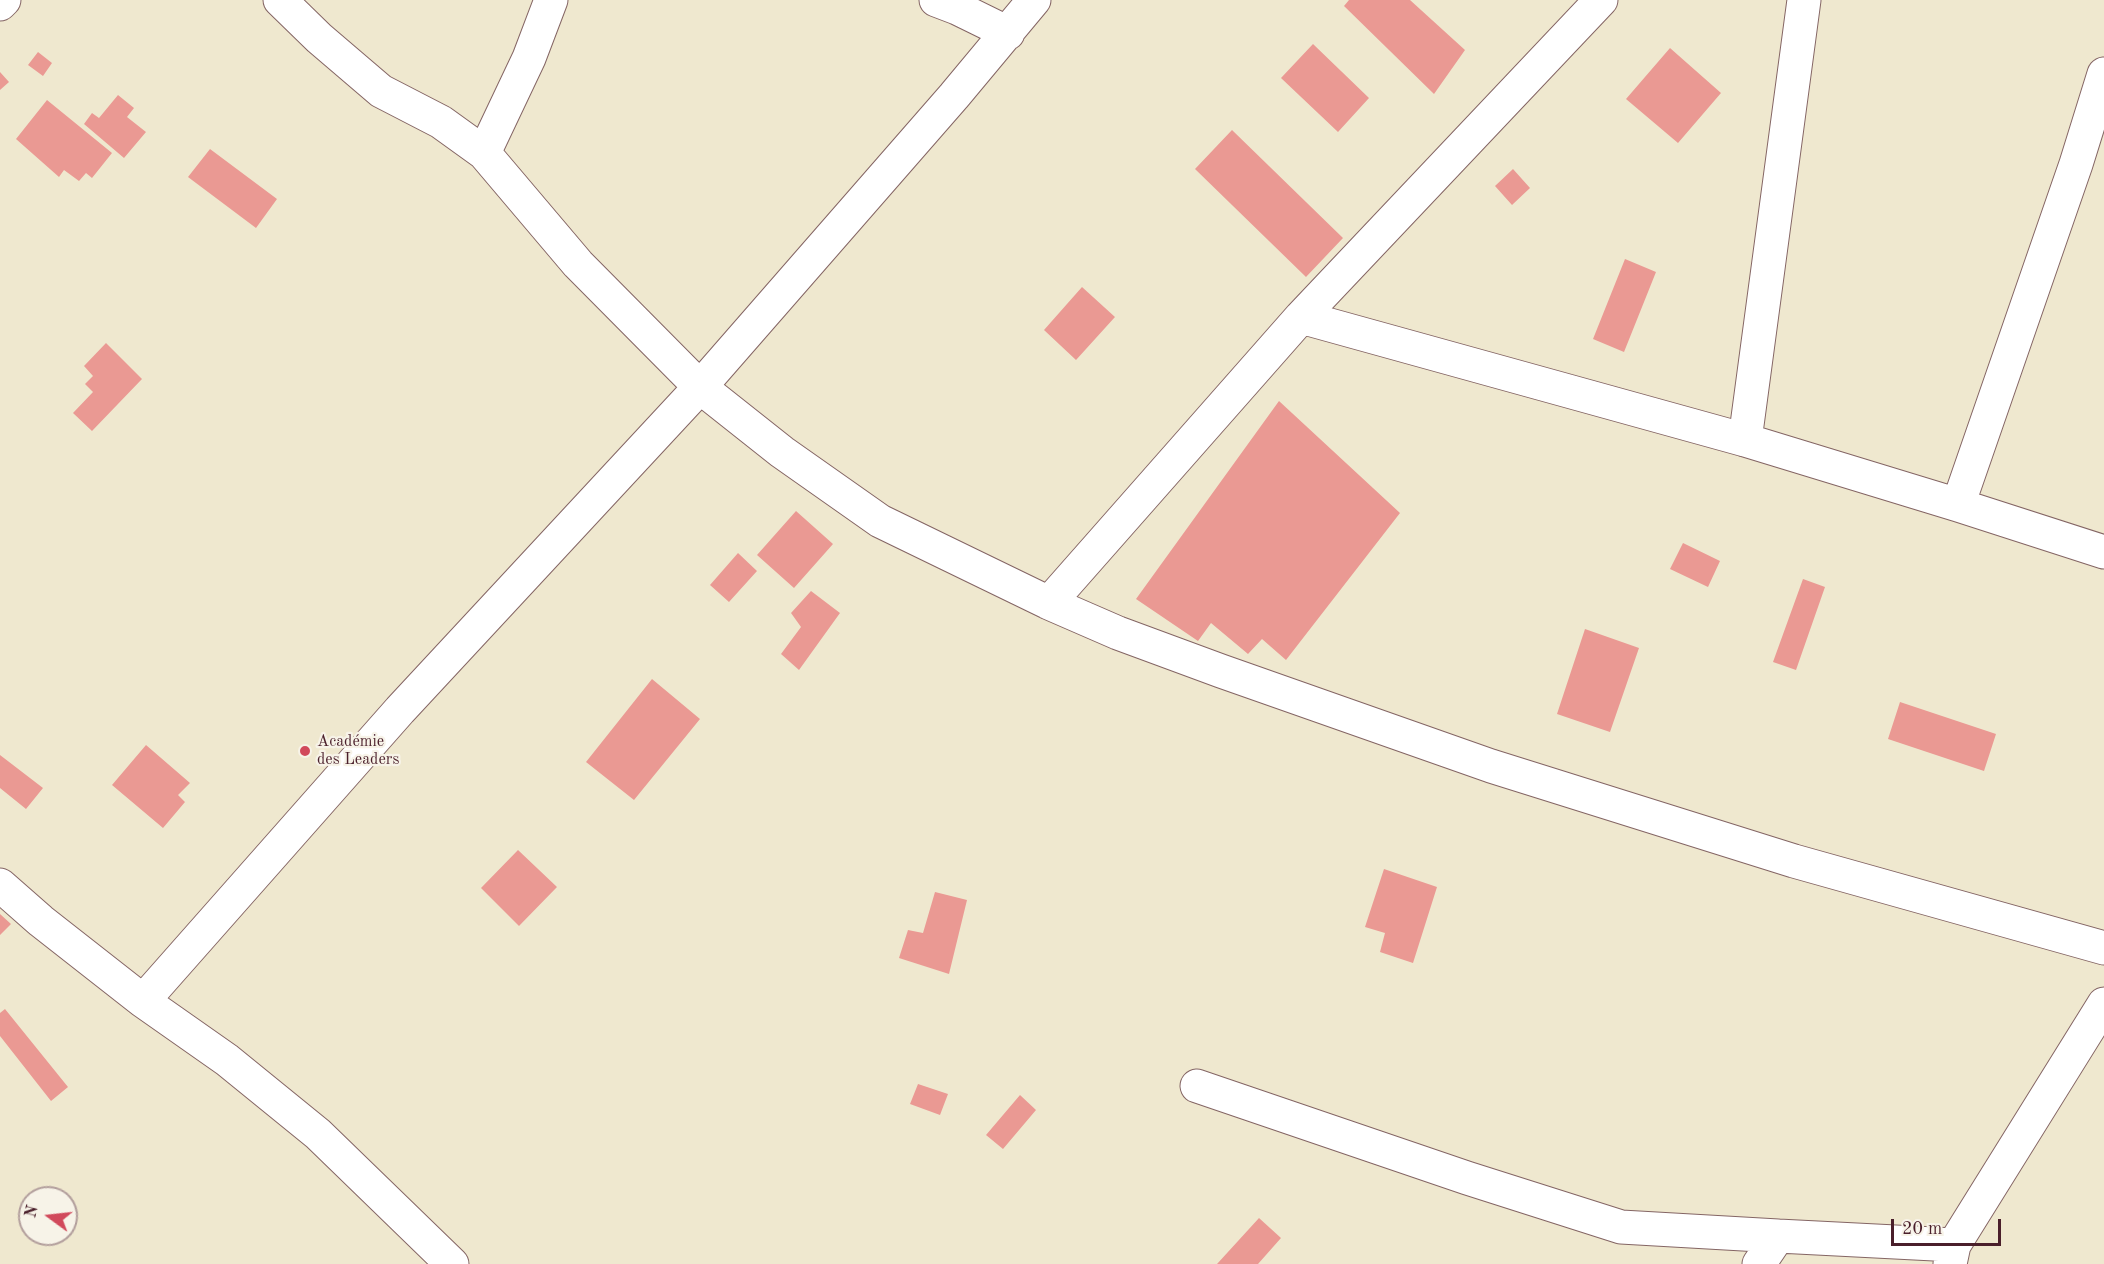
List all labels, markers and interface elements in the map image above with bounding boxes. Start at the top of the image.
place label: Académie des Leaders [317,732,399,770]
marker: Académie des Leaders [298,744,312,758]
north arrow [18,1186,78,1246]
text: N [23,1204,42,1220]
scale bar [1894,1207,2004,1245]
text: 20 m [1902,1220,1942,1238]

